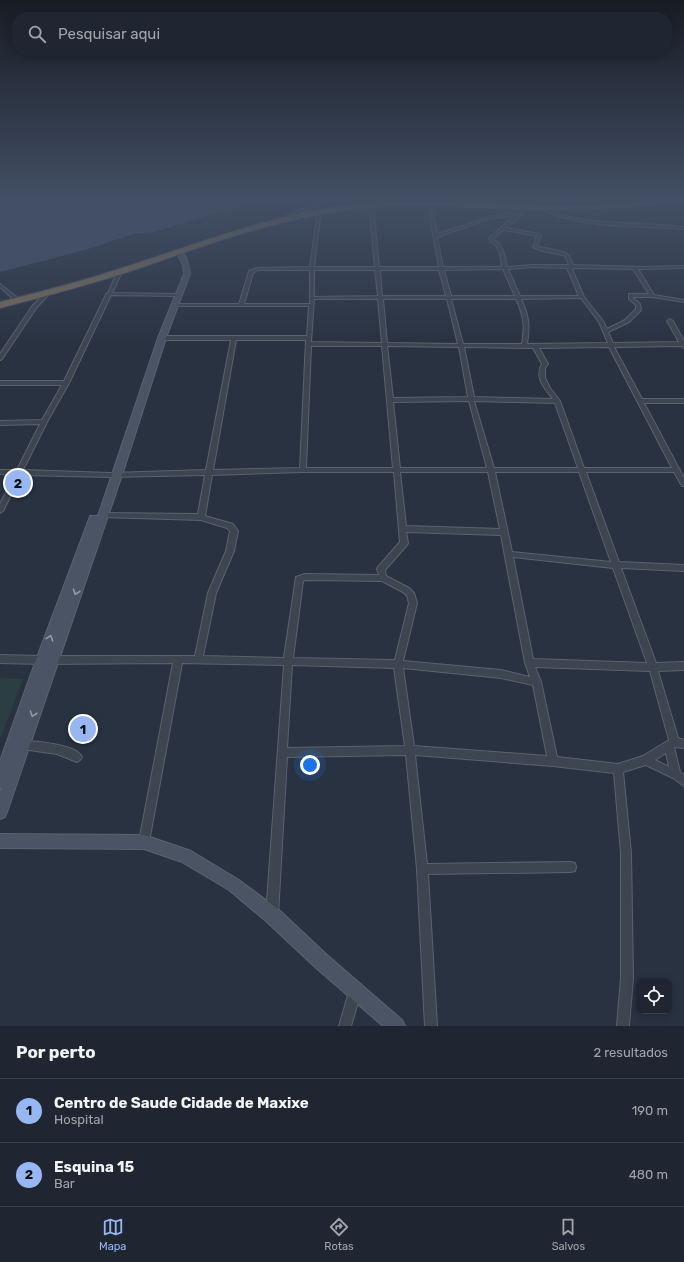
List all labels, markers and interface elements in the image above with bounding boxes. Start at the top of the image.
search box [12,12,672,56]
icon: search [26,23,48,45]
text: Pesquisar aqui [58,25,160,43]
pin: 2 [5,468,31,498]
one-way arrow [73,588,81,595]
one-way arrow [45,635,54,642]
one-way arrow [29,711,38,718]
pin: 1 [70,714,96,744]
your location [300,755,320,775]
map controls [636,978,672,1014]
button: locate [636,978,672,1014]
text: Por perto [16,1042,96,1062]
text: 2 resultados [593,1045,668,1060]
text: Centro de Saude Cidade de Maxixe [54,1094,309,1112]
text: 1 [26,1103,32,1118]
text: 190 m [632,1103,668,1118]
text: Hospital [54,1112,104,1127]
text: Esquina 15 [54,1158,134,1176]
text: 2 [25,1167,33,1182]
text: 480 m [629,1167,668,1182]
text: Bar [54,1176,75,1191]
tab: Mapa [99,1216,126,1253]
tab: Rotas [324,1216,354,1253]
tab: Salvos [552,1216,585,1253]

